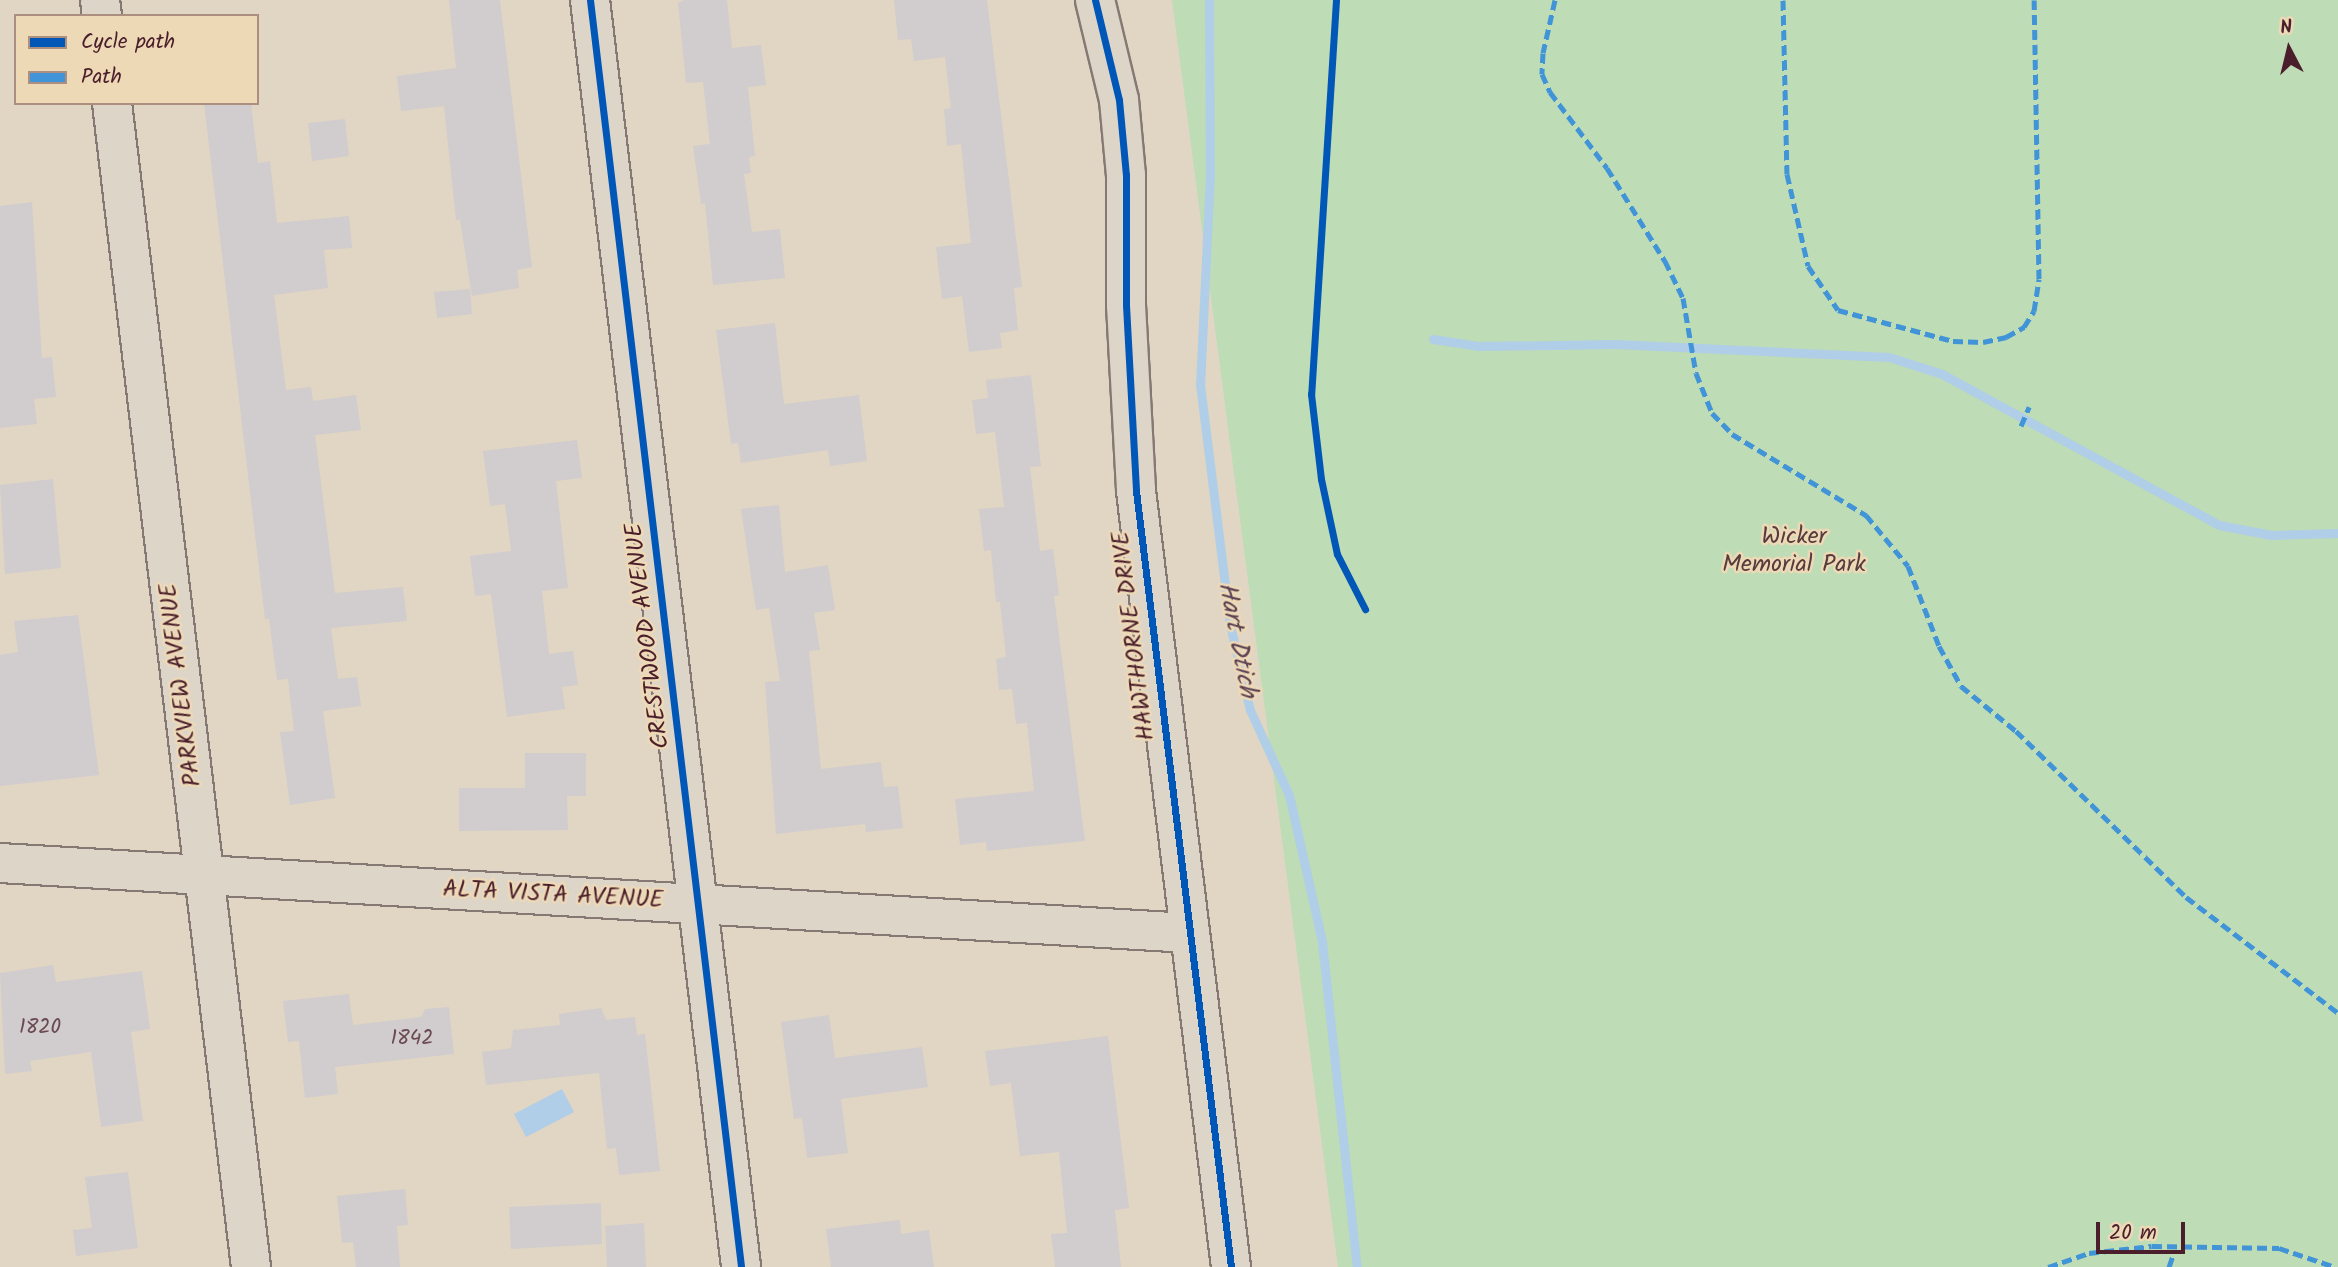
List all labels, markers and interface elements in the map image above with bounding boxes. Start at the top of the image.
text: N [2279,13,2294,44]
legend [14,14,259,105]
north arrow [2254,14,2324,84]
text: Cycle path [81,26,175,59]
text: Path [81,61,122,94]
street label: CRESTWOOD AVENUE [620,521,676,751]
park label: Wicker Memorial Park [1722,523,1866,579]
street label: HAWTHORNE DRIVE [1107,530,1161,742]
water label: Hart Dtich [1210,579,1262,701]
street label: PARKVIEW AVENUE [154,582,208,788]
street label: ALTA VISTA AVENUE [442,875,664,915]
house number: 1820 [19,1015,61,1041]
house number: 1842 [390,1026,434,1052]
scale bar [2100,1208,2189,1252]
text: 20 m [2109,1217,2157,1250]

